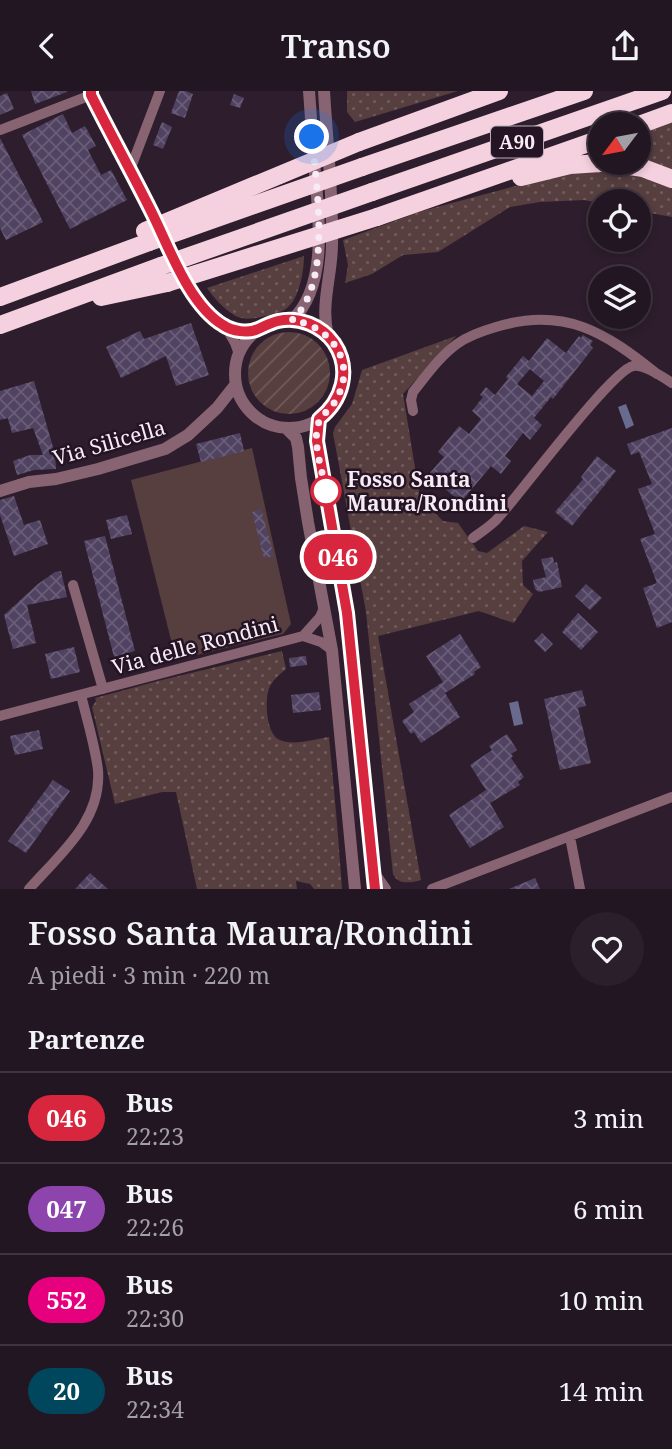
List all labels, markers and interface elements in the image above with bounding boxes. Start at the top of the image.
text: Transo [281,24,391,67]
icon: back [28,27,66,65]
icon: share [606,27,644,65]
north arrow [588,112,651,175]
map controls [588,112,651,329]
your location [294,119,329,154]
road number: A90 [491,127,543,157]
button: locate [588,189,651,252]
button: layers [588,266,651,329]
street label: Via Silicella [49,413,169,471]
place label: Fosso Santa Maura/Rondini [347,465,508,517]
marker: Fosso Santa Maura/Rondini [311,476,341,506]
line badge: 046 [298,534,378,580]
text: 046 [318,540,358,573]
street label: Via delle Rondini [109,609,282,681]
text: Fosso Santa Maura/Rondini [28,910,473,955]
button: heart [570,912,644,986]
text: A piedi · 3 min · 220 m [28,959,270,991]
text: Partenze [28,1021,145,1057]
text: Bus [126,1084,173,1120]
text: 3 min [573,1100,644,1136]
text: 046 [46,1101,87,1134]
text: 22:23 [126,1120,184,1152]
text: Bus [126,1175,173,1211]
text: 6 min [573,1191,644,1227]
text: 047 [46,1192,87,1225]
text: 22:26 [126,1211,184,1243]
text: Bus [126,1266,173,1302]
text: 10 min [559,1282,644,1318]
text: 552 [46,1283,87,1316]
text: 22:30 [126,1302,184,1334]
text: Bus [126,1357,173,1393]
text: 14 min [559,1373,644,1409]
text: 20 [53,1374,80,1407]
text: 22:34 [126,1393,184,1425]

